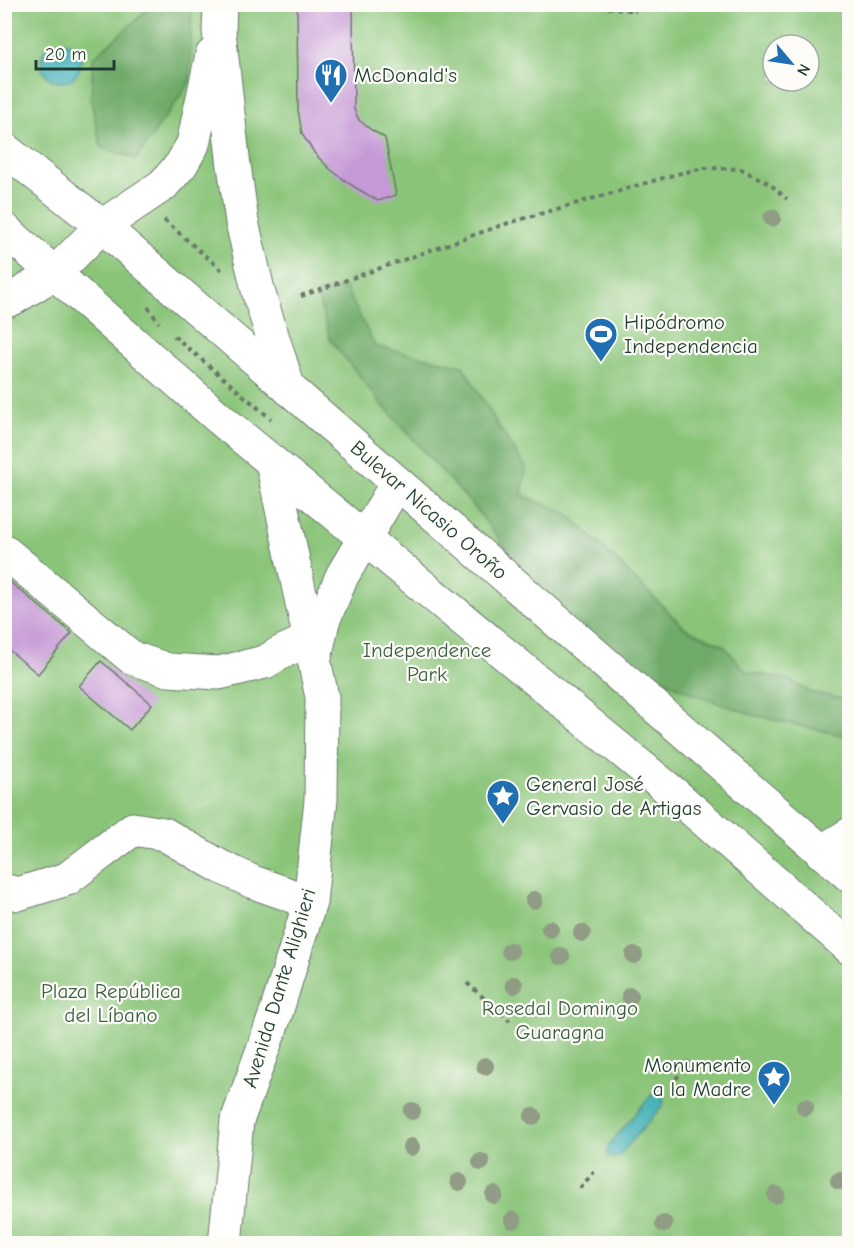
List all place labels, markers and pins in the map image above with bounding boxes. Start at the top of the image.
restaurant icon: McDonald's [313,57,349,104]
place label: McDonald's [354,63,457,87]
place label: Hipódromo Independencia [624,310,758,358]
sports icon: Hipódromo Independencia [583,316,619,363]
place label: General José Gervasio de Artigas [526,772,701,820]
place icon: General José Gervasio de Artigas [485,778,521,825]
place label: Monumento a la Madre [644,1053,751,1101]
place icon: Monumento a la Madre [756,1059,792,1106]

